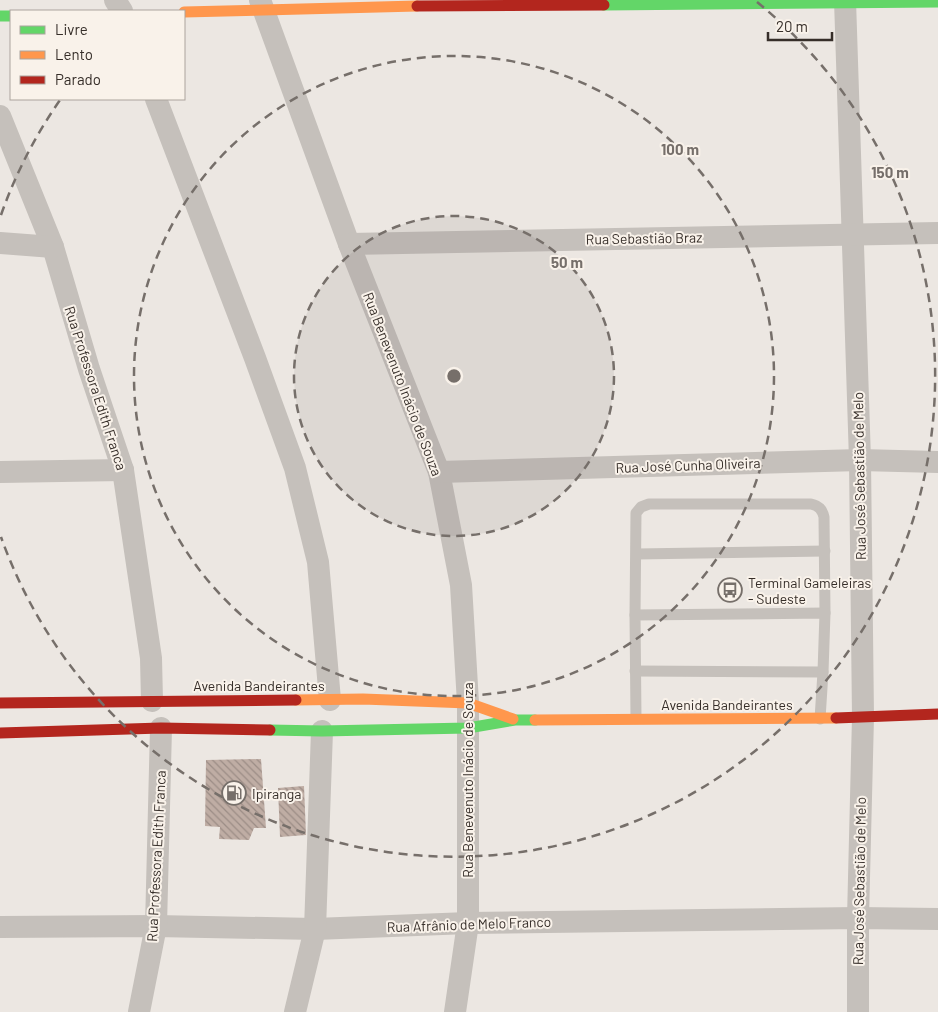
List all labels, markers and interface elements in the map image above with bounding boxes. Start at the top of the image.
legend [10,10,185,100]
scale bar [768,10,832,42]
text: 20 m [776,17,808,35]
text: Livre [55,20,88,38]
text: Lento [55,45,93,63]
text: Parado [55,70,101,88]
text: 100 m [661,140,699,158]
text: 150 m [871,163,909,181]
street label: Rua Sebastião Braz [586,228,702,248]
text: 50 m [551,253,583,271]
street label: Rua Benevenuto Inácio de Souza [360,290,446,478]
street label: Rua Professora Edith Franca [61,304,131,472]
centre of rings [445,367,463,385]
street label: Rua José Sebastião de Melo [849,392,869,560]
street label: Rua José Cunha Oliveira [615,454,761,476]
place label: Terminal Gameleiras - Sudeste [748,574,871,607]
bus stop icon: Terminal Gameleiras - Sudeste [717,577,743,603]
street label: Avenida Bandeirantes [193,677,325,694]
street label: Rua Benevenuto Inácio de Souza [459,682,476,878]
street label: Avenida Bandeirantes [661,696,793,713]
street label: Rua Professora Edith Franca [143,770,169,942]
fuel station icon: Ipiranga [221,780,247,806]
place label: Ipiranga [252,785,301,802]
street label: Rua José Sebastião de Melo [849,797,869,965]
street label: Rua Afrânio de Melo Franco [387,913,551,935]

